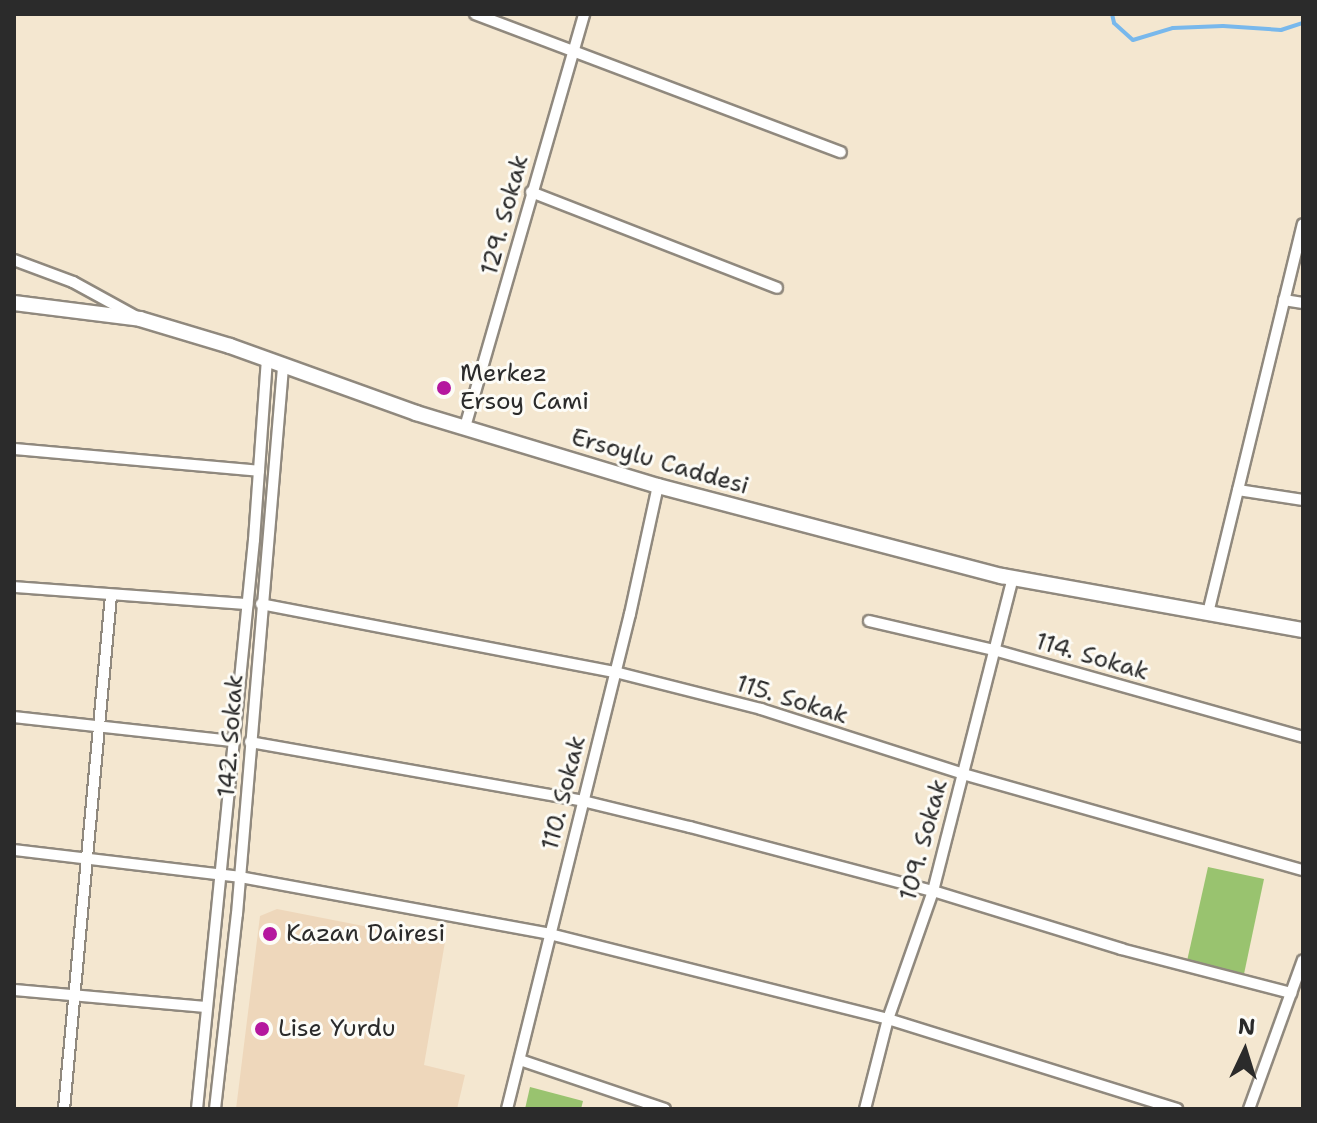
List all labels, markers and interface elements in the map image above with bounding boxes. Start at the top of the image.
street label: 129. Sokak [475,152,535,278]
place label: Merkez Ersoy Cami [460,360,589,416]
marker: Merkez Ersoy Cami [435,379,453,397]
street label: Ersoylu Caddesi [568,423,752,501]
street label: 114. Sokak [1032,627,1152,687]
street label: 115. Sokak [732,669,852,731]
street label: 142. Sokak [212,674,250,798]
street label: 110. Sokak [536,733,592,853]
street label: 109. Sokak [894,776,954,904]
place label: Kazan Dairesi [286,920,445,948]
marker: Kazan Dairesi [261,925,279,943]
north arrow [1205,1011,1285,1091]
text: N [1237,1011,1256,1042]
place label: Lise Yurdu [278,1015,396,1043]
marker: Lise Yurdu [253,1020,271,1038]

